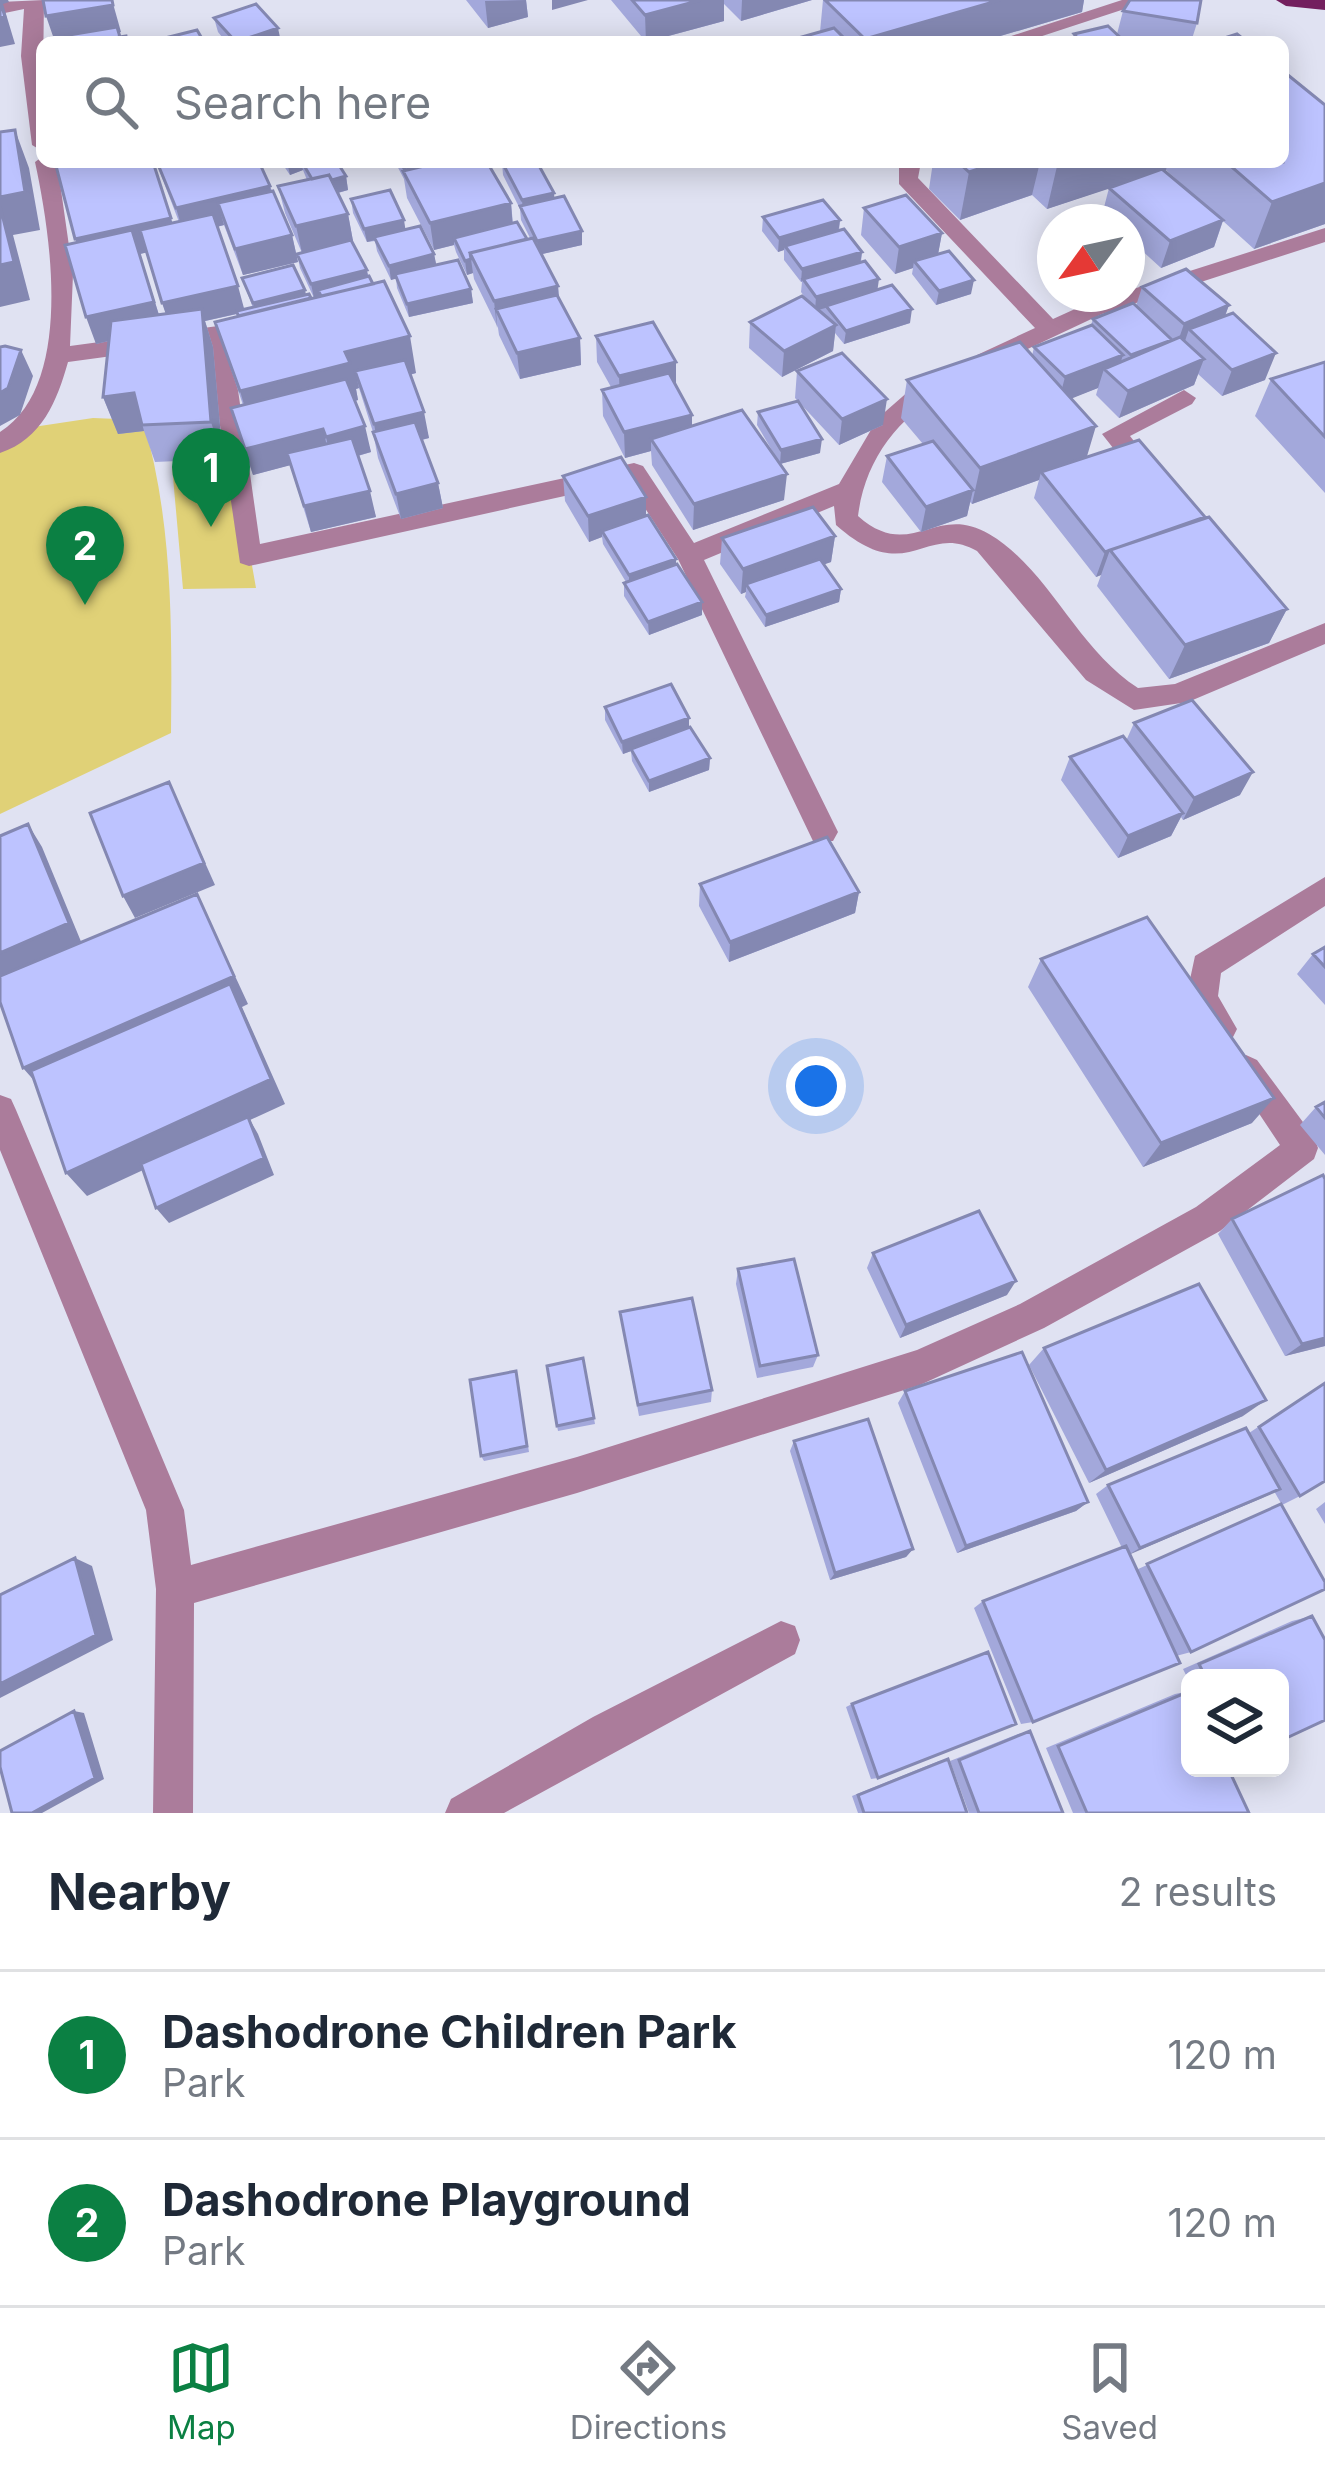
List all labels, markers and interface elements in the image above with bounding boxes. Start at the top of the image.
search box [36,36,1289,168]
icon: search [78,69,144,135]
text: Search here [174,75,431,130]
north arrow [1037,204,1145,312]
pin: 1 [172,428,250,527]
pin: 2 [46,506,124,605]
your location [786,1056,846,1116]
map controls [1181,1669,1289,1777]
button: layers [1181,1669,1289,1777]
text: Nearby [48,1861,231,1922]
text: 2 results [1119,1868,1277,1915]
text: Dashodrone Children Park [162,2004,737,2059]
text: 1 [79,2031,95,2078]
text: 120 m [1168,2031,1277,2078]
text: Park [162,2059,246,2106]
text: Dashodrone Playground [162,2172,691,2227]
text: 2 [75,2199,99,2246]
text: 120 m [1168,2199,1277,2246]
text: Park [162,2227,246,2274]
tab: Map [167,2335,236,2447]
tab: Directions [570,2335,727,2447]
tab: Saved [1061,2335,1158,2447]

